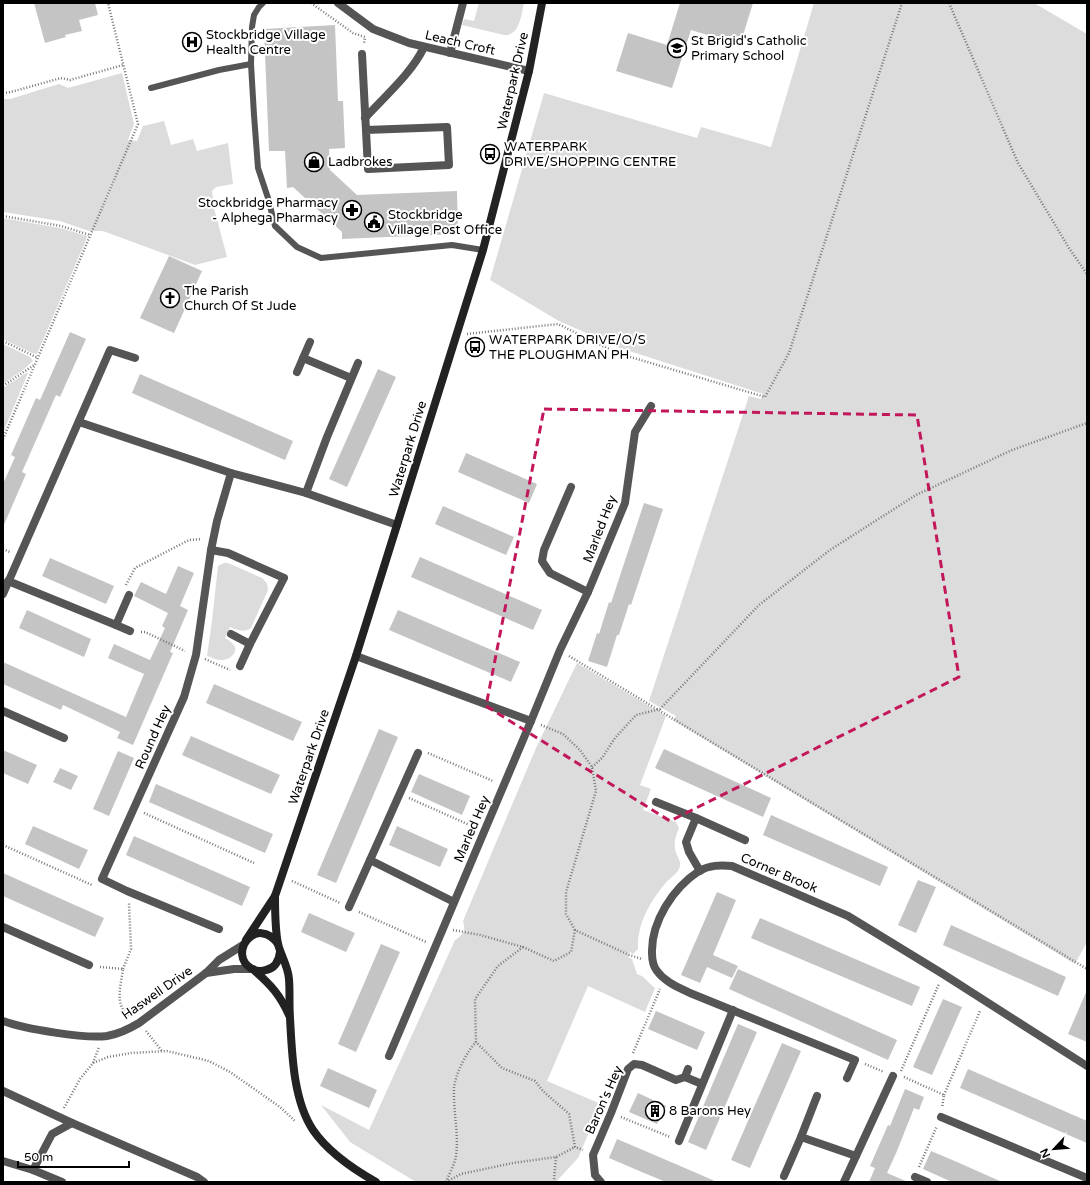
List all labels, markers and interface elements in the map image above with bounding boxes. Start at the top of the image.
place label: Stockbridge Village Health Centre [206,27,326,58]
street label: Leach Croft [423,27,497,59]
street label: Waterpark Drive [494,30,532,132]
hospital icon: Stockbridge Village Health Centre [181,31,203,53]
place label: St Brigid's Catholic Primary School [691,33,807,64]
school or university icon: St Brigid's Catholic Primary School [666,37,688,59]
place label: WATERPARK DRIVE/SHOPPING CENTRE [504,139,676,170]
bus stop icon: WATERPARK DRIVE/SHOPPING CENTRE [479,143,501,165]
shop icon: Ladbrokes [303,151,325,173]
place label: Ladbrokes [328,154,392,170]
place label: Stockbridge Pharmacy - Alphega Pharmacy [198,195,338,226]
pharmacy icon: Stockbridge Pharmacy - Alphega Pharmacy [341,199,363,221]
place label: Stockbridge Village Post Office [388,207,502,238]
public building icon: Stockbridge Village Post Office [363,211,385,233]
place label: The Parish Church Of St Jude [184,283,296,314]
church icon: The Parish Church Of St Jude [159,287,181,309]
place label: WATERPARK DRIVE/O/S THE PLOUGHMAN PH [489,332,646,363]
bus stop icon: WATERPARK DRIVE/O/S THE PLOUGHMAN PH [464,336,486,358]
street label: Waterpark Drive [386,399,430,499]
street label: Marled Hey [580,493,620,565]
street label: Round Hey [132,702,174,772]
street label: Waterpark Drive [285,707,333,807]
street label: Marled Hey [451,793,493,865]
street label: Corner Brook [738,850,820,896]
street label: Haswell Drive [119,963,195,1023]
street label: Baron's Hey [582,1063,626,1137]
building icon: 8 Barons Hey [644,1100,666,1122]
place label: 8 Barons Hey [669,1103,751,1119]
north arrow [1034,1129,1074,1169]
scale bar [18,1143,129,1169]
text: N [1038,1146,1053,1160]
text: 50 m [24,1150,53,1164]

